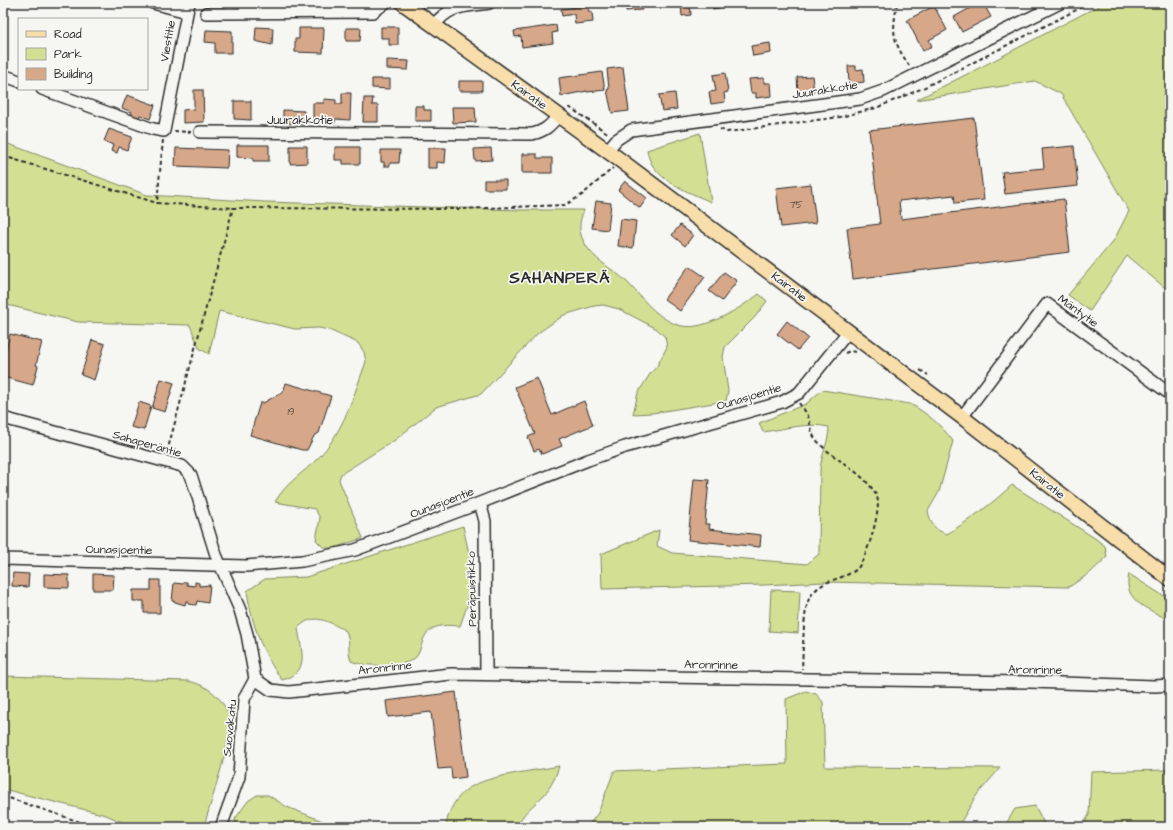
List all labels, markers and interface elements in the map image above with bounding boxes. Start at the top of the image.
legend [18,18,148,90]
street label: Viestitie [156,19,180,63]
text: Road [54,26,82,43]
text: Park [54,46,82,63]
text: Building [54,66,92,84]
street label: Kairatie [507,76,551,114]
street label: Juurakkotie [791,76,859,104]
street label: Juurakkotie [267,112,333,129]
house number: 75 [789,198,803,212]
district label: SAHANPERÄ [509,267,610,289]
street label: Kairatie [767,268,811,306]
street label: Mäntytie [1054,290,1102,333]
street label: Ounasjoentie [715,379,784,415]
house number: 19 [288,405,295,419]
street label: Sahaperäntie [111,426,184,462]
street label: Kairatie [1026,465,1069,504]
street label: Ounasjoentie [408,483,477,523]
street label: Ounasjoentie [85,541,153,559]
street label: Peräpuistikko [463,551,481,627]
street label: Aronrinne [684,656,739,674]
street label: Aronrinne [357,657,413,679]
street label: Aronrinne [1008,661,1063,679]
street label: Suovakatu [219,699,241,757]

